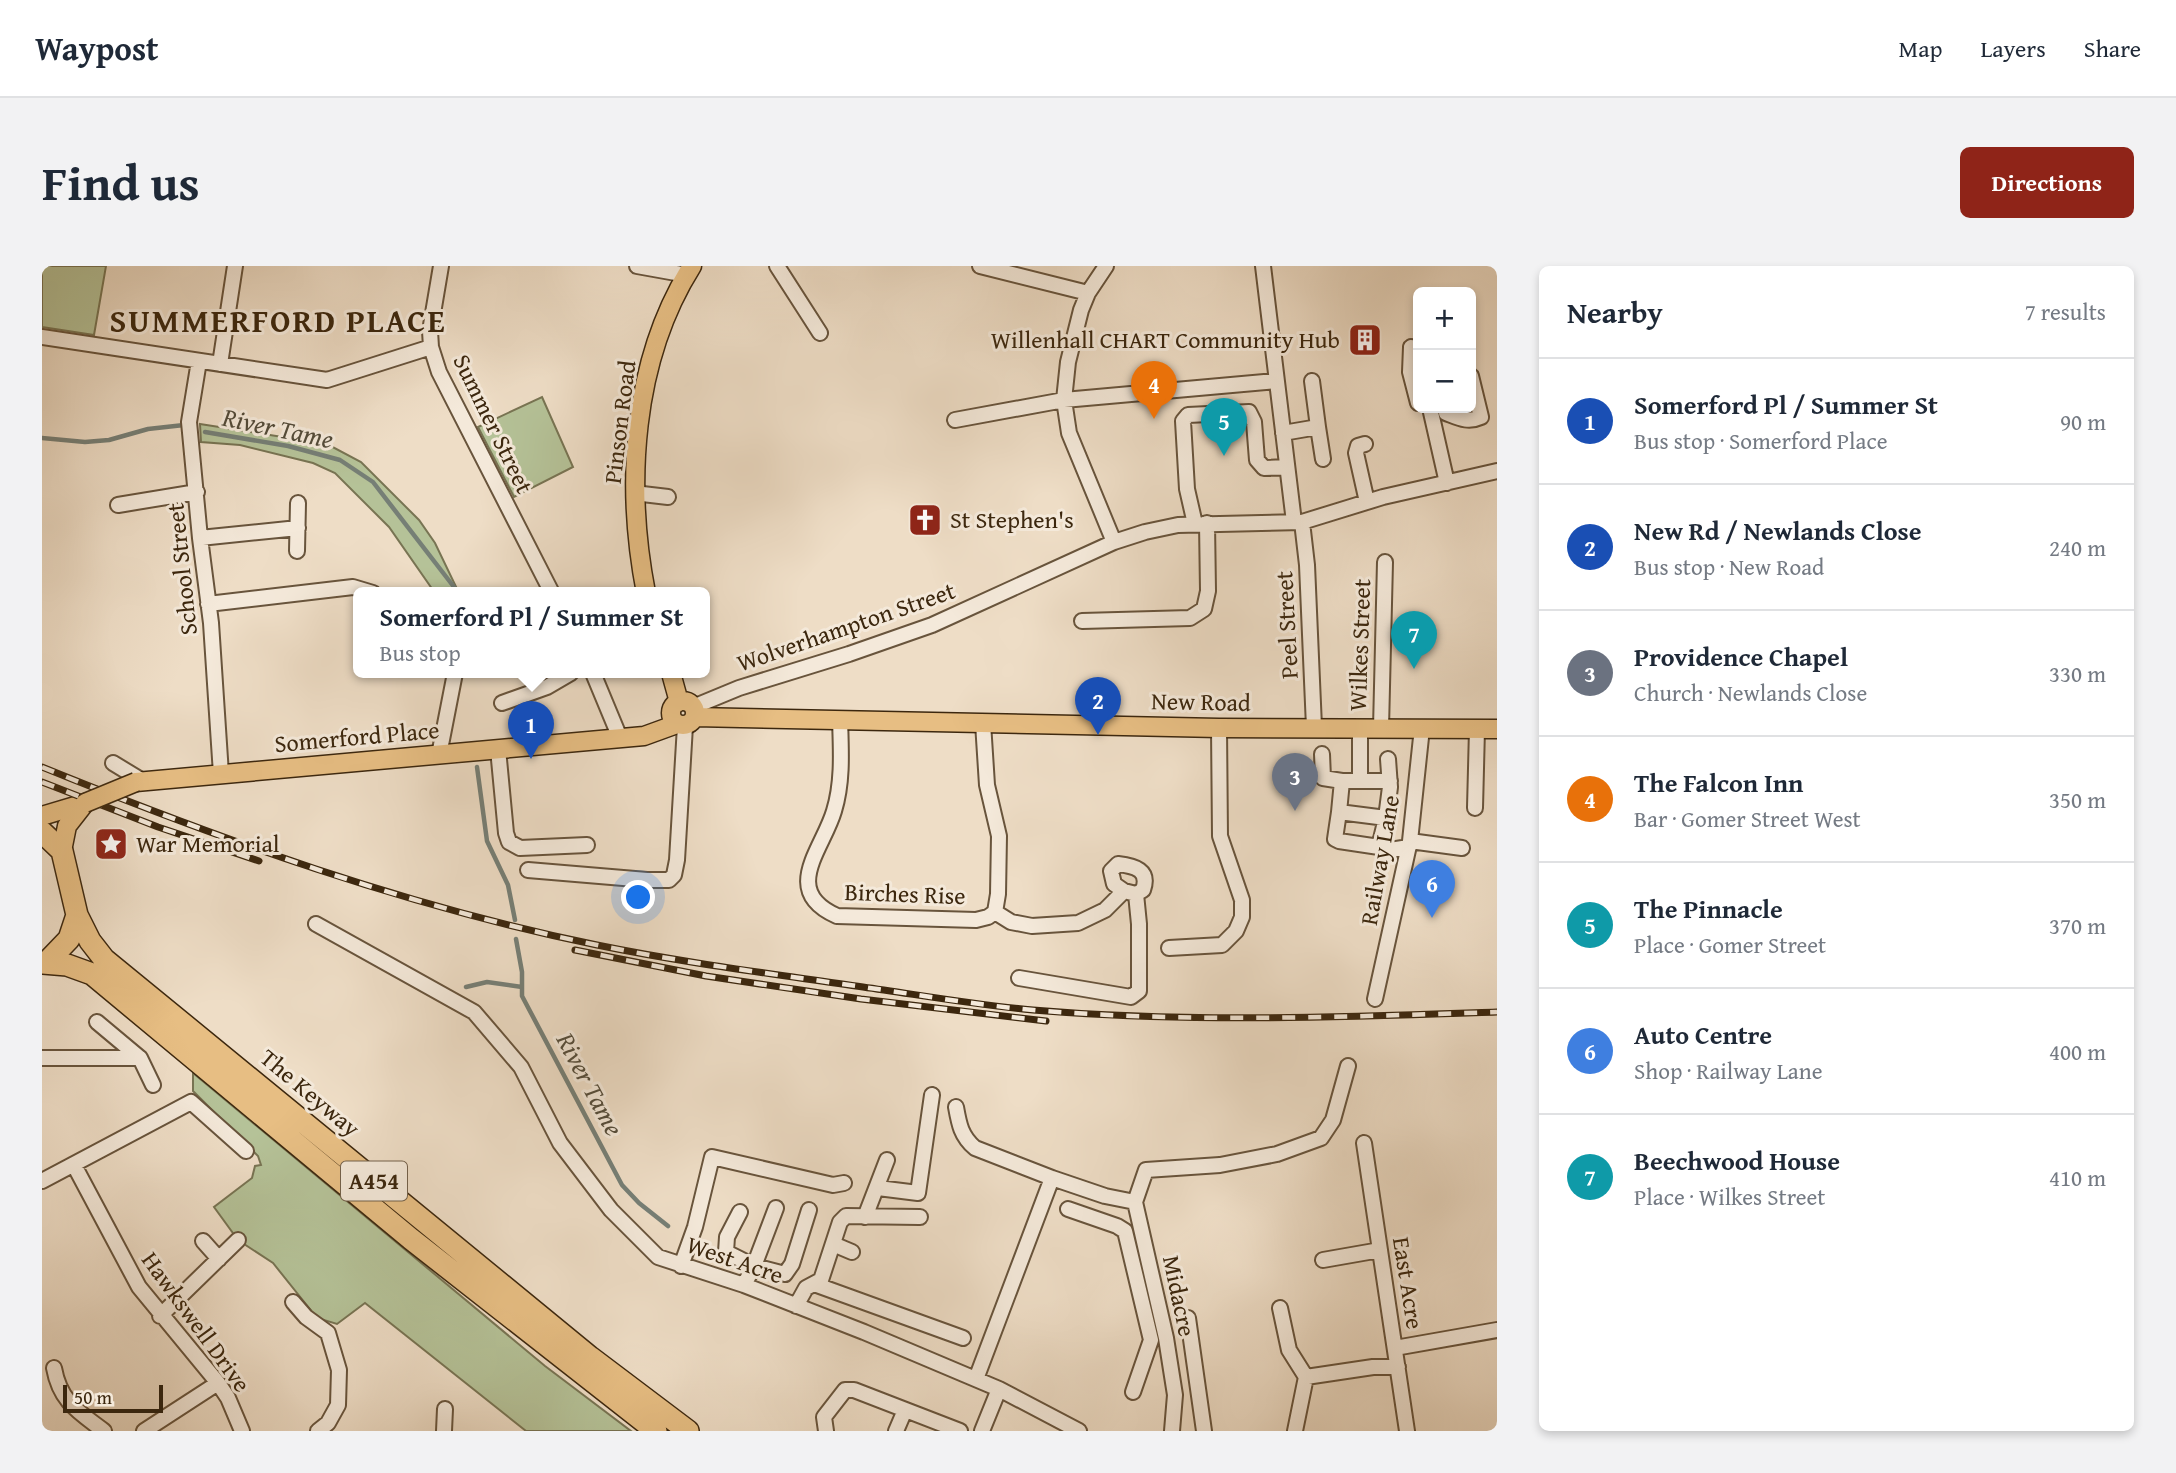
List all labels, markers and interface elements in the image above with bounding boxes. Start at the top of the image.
text: Waypost [35,24,159,72]
text: Map [1899,31,1942,66]
text: Layers [1980,31,2046,66]
text: Share [2084,31,2141,66]
text: Find us [42,146,200,218]
button: Directions [1960,147,2134,218]
map controls [1413,287,1476,413]
button: + [1413,287,1476,350]
text: Nearby [1567,290,1663,334]
text: 7 results [2025,295,2106,328]
district label: SUMMERFORD PLACE [109,297,447,344]
building icon: Willenhall CHART Community Hub [1346,321,1384,359]
place label: Willenhall CHART Community Hub [991,322,1340,357]
street label: Summer Street [445,348,543,500]
button: − [1413,350,1476,413]
street label: Pinson Road [595,358,644,486]
pin: 4 [1131,361,1177,419]
text: Somerford Pl / Summer St [1634,385,1938,424]
water label: River Tame [218,397,337,458]
pin: 5 [1201,398,1247,456]
text: 1 [1584,405,1596,438]
text: 90 m [2060,405,2106,438]
text: Bus stop · Somerford Place [1634,424,1887,457]
street label: School Street [157,501,206,637]
church icon: St Stephen's [906,501,944,539]
place label: St Stephen's [950,502,1074,537]
text: New Rd / Newlands Close [1634,511,1922,550]
text: 2 [1584,531,1596,564]
text: 240 m [2049,531,2106,564]
text: Bus stop · New Road [1634,550,1824,583]
street label: Peel Street [1266,570,1307,680]
street label: Wolverhampton Street [732,573,960,680]
street label: Wilkes Street [1340,578,1379,712]
popup [353,587,710,678]
text: Somerford Pl / Summer St [380,597,683,636]
pin: 7 [1391,611,1437,669]
text: Bus stop [380,636,461,669]
text: Providence Chapel [1634,637,1848,676]
text: 3 [1584,657,1596,690]
text: 330 m [2049,657,2106,690]
text: Church · Newlands Close [1634,676,1867,709]
pin: 2 [1075,677,1121,735]
street label: New Road [1151,683,1251,720]
pin: 1 [508,701,554,759]
street label: Somerford Place [273,712,441,761]
pin: 3 [1272,753,1318,811]
text: The Falcon Inn [1634,763,1803,802]
text: 4 [1584,783,1596,816]
text: 350 m [2049,783,2106,816]
street label: Railway Lane [1351,792,1408,928]
text: Bar · Gomer Street West [1634,802,1861,835]
place icon: War Memorial [92,825,130,863]
place label: War Memorial [136,826,280,861]
pin: 6 [1409,860,1455,918]
street label: Birches Rise [844,874,966,913]
your location [621,880,655,914]
text: The Pinnacle [1634,889,1783,928]
text: 5 [1584,909,1596,942]
text: 370 m [2049,909,2106,942]
text: Place · Gomer Street [1634,928,1826,961]
text: Auto Centre [1634,1015,1772,1054]
water label: River Tame [546,1024,634,1142]
text: 6 [1584,1035,1596,1068]
text: 400 m [2049,1035,2106,1068]
street label: The Keyway [253,1040,368,1145]
text: Shop · Railway Lane [1634,1054,1822,1087]
text: Beechwood House [1634,1141,1840,1180]
text: 7 [1584,1161,1596,1194]
text: 410 m [2049,1161,2106,1194]
road number: A454 [341,1162,407,1200]
text: Place · Wilkes Street [1634,1180,1826,1213]
street label: West Acre [682,1227,788,1292]
street label: East Acre [1384,1234,1433,1331]
street label: Hawkswell Drive [133,1244,259,1399]
street label: Midacre [1154,1252,1205,1340]
scale bar [63,1382,163,1414]
text: 50 m [74,1383,112,1411]

